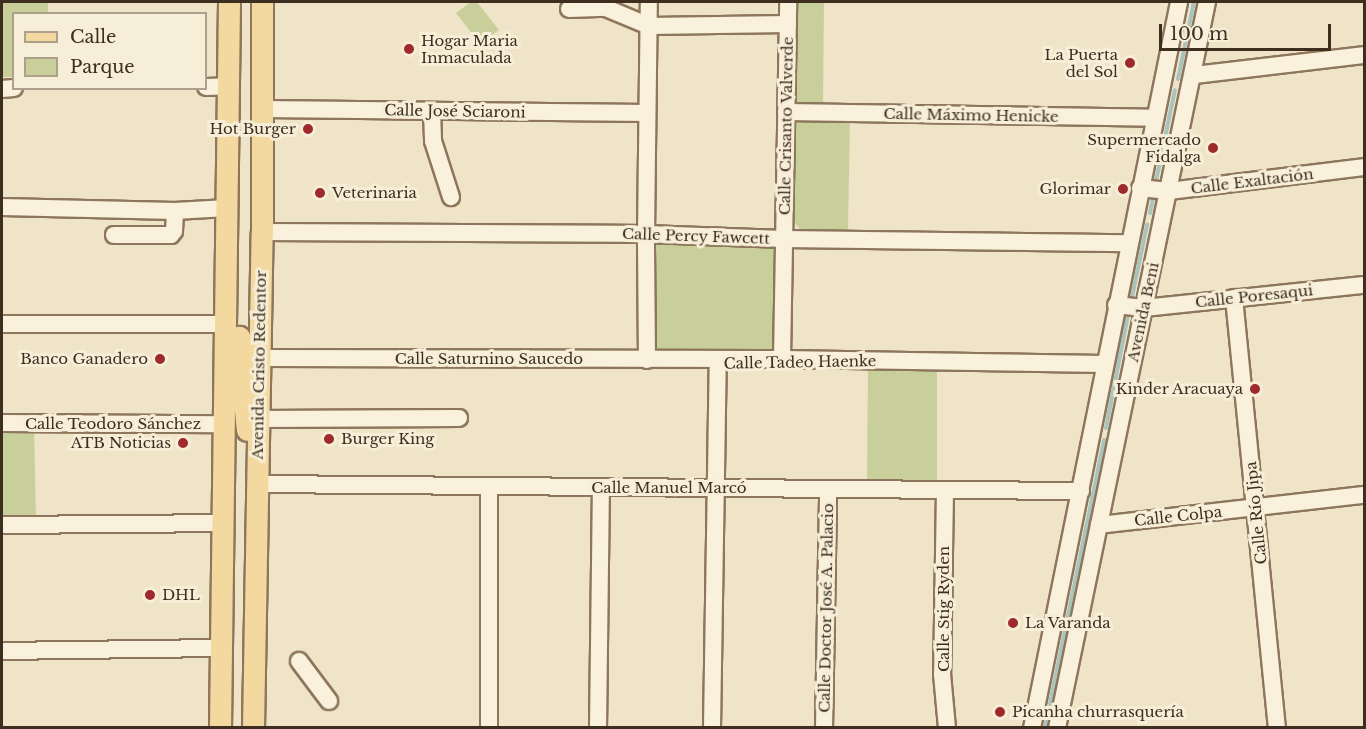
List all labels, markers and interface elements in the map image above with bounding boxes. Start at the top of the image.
legend [12,12,207,90]
scale bar [1162,12,1334,50]
text: 100 m [1170,23,1228,45]
text: Calle [70,26,116,48]
place label: Hogar Maria Inmaculada [421,31,518,66]
street label: Calle Crisanto Valverde [775,36,797,216]
marker: Hogar Maria Inmaculada [402,42,416,56]
place label: La Puerta del Sol [1044,45,1118,80]
text: Parque [70,56,135,78]
marker: La Puerta del Sol [1123,56,1137,70]
street label: Calle José Sciaroni [384,101,526,121]
street label: Calle Máximo Henicke [883,104,1059,126]
place label: Hot Burger [209,120,296,138]
marker: Hot Burger [301,122,315,136]
place label: Supermercado Fidalga [1087,130,1201,165]
marker: Supermercado Fidalga [1206,141,1220,155]
street label: Calle Exaltación [1190,165,1314,197]
place label: Glorimar [1039,180,1111,198]
marker: Glorimar [1116,182,1130,196]
place label: Veterinaria [332,184,417,202]
marker: Veterinaria [313,186,327,200]
street label: Calle Percy Fawcett [622,224,770,248]
street label: Avenida Beni [1124,260,1162,364]
street label: Avenida Cristo Redentor [248,270,270,460]
street label: Calle Poresaqui [1194,281,1314,311]
place label: Banco Ganadero [20,350,148,368]
street label: Calle Saturnino Saucedo [395,350,583,368]
marker: Banco Ganadero [153,352,167,366]
street label: Calle Tadeo Haenke [723,352,877,372]
place label: Kinder Aracuaya [1115,380,1243,398]
marker: Kinder Aracuaya [1248,382,1262,396]
street label: Calle Teodoro Sánchez [25,415,201,433]
place label: Burger King [341,430,435,448]
marker: Burger King [322,432,336,446]
place label: ATB Noticias [71,434,171,452]
marker: ATB Noticias [176,436,190,450]
street label: Calle Río Jipa [1242,461,1270,565]
street label: Calle Manuel Marcó [591,479,747,497]
street label: Calle Colpa [1133,502,1223,530]
street label: Calle Doctor José A. Palacio [815,503,837,713]
street label: Calle Stig Ryden [935,546,953,672]
place label: DHL [162,586,200,604]
marker: DHL [143,588,157,602]
place label: La Varanda [1025,614,1111,632]
marker: La Varanda [1006,616,1020,630]
place label: Picanha churrasquería [1012,703,1184,721]
marker: Picanha churrasquería [993,705,1007,719]

